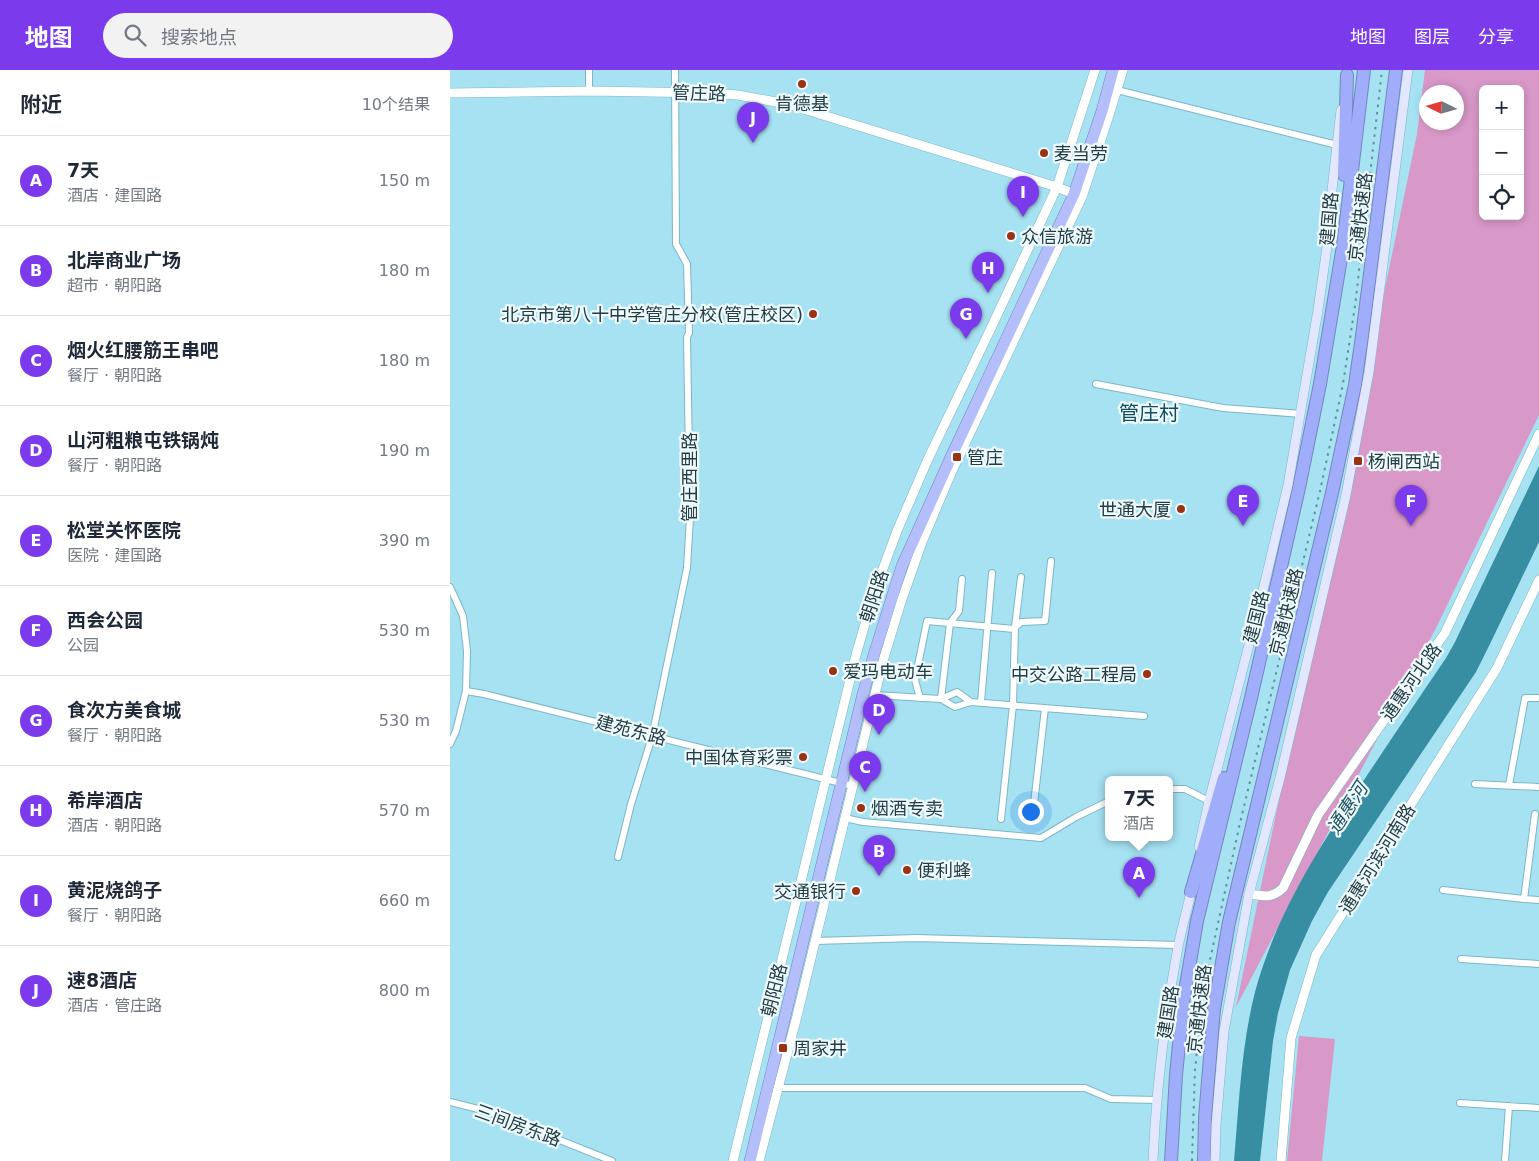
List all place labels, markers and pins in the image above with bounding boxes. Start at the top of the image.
marker: 肯德基 [796,78,808,90]
place label: 肯德基 [775,93,829,114]
pin: J [737,102,769,143]
place label: 麦当劳 [1054,143,1108,164]
marker: 麦当劳 [1038,147,1050,159]
pin: I [1007,176,1039,217]
place label: 众信旅游 [1021,226,1093,247]
marker: 众信旅游 [1005,230,1017,242]
pin: H [972,252,1004,293]
pin: G [950,298,982,339]
place label: 北京市第八十中学管庄分校(管庄校区) [501,304,803,325]
marker: 北京市第八十中学管庄分校(管庄校区) [807,308,819,320]
place label: 管庄 [967,447,1003,468]
marker: 管庄 [951,451,963,463]
place label: 杨闸西站 [1368,451,1440,472]
marker: 杨闸西站 [1352,455,1364,467]
pin: E [1227,485,1259,526]
pin: F [1395,485,1427,526]
place label: 世通大厦 [1099,499,1171,520]
marker: 世通大厦 [1175,503,1187,515]
place label: 爱玛电动车 [843,661,933,682]
place label: 中交公路工程局 [1011,664,1137,685]
marker: 爱玛电动车 [827,665,839,677]
marker: 中交公路工程局 [1141,668,1153,680]
pin: D [863,694,895,735]
place label: 中国体育彩票 [685,747,793,768]
marker: 中国体育彩票 [797,751,809,763]
pin: C [849,751,881,792]
place label: 烟酒专卖 [871,798,943,819]
marker: 烟酒专卖 [855,802,867,814]
pin: B [863,835,895,876]
pin: A [1123,857,1155,898]
place label: 便利蜂 [917,860,971,881]
marker: 便利蜂 [901,864,913,876]
place label: 交通银行 [774,881,846,902]
marker: 交通银行 [850,885,862,897]
place label: 周家井 [793,1038,847,1059]
marker: 周家井 [777,1042,789,1054]

